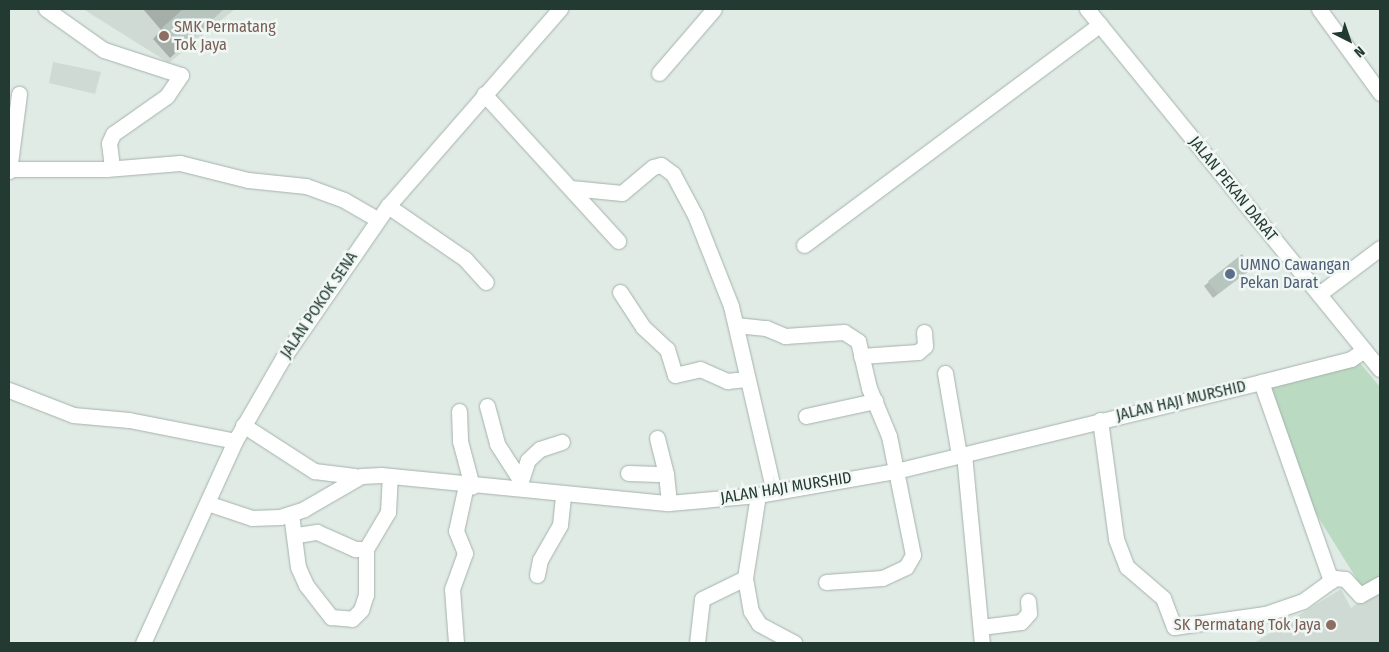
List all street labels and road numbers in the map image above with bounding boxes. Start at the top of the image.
street label: JALAN PEKAN DARAT [1185,133,1281,245]
street label: JALAN POKOK SENA [276,248,362,362]
street label: JALAN HAJI MURSHID [1114,377,1248,425]
street label: JALAN HAJI MURSHID [719,468,853,508]

